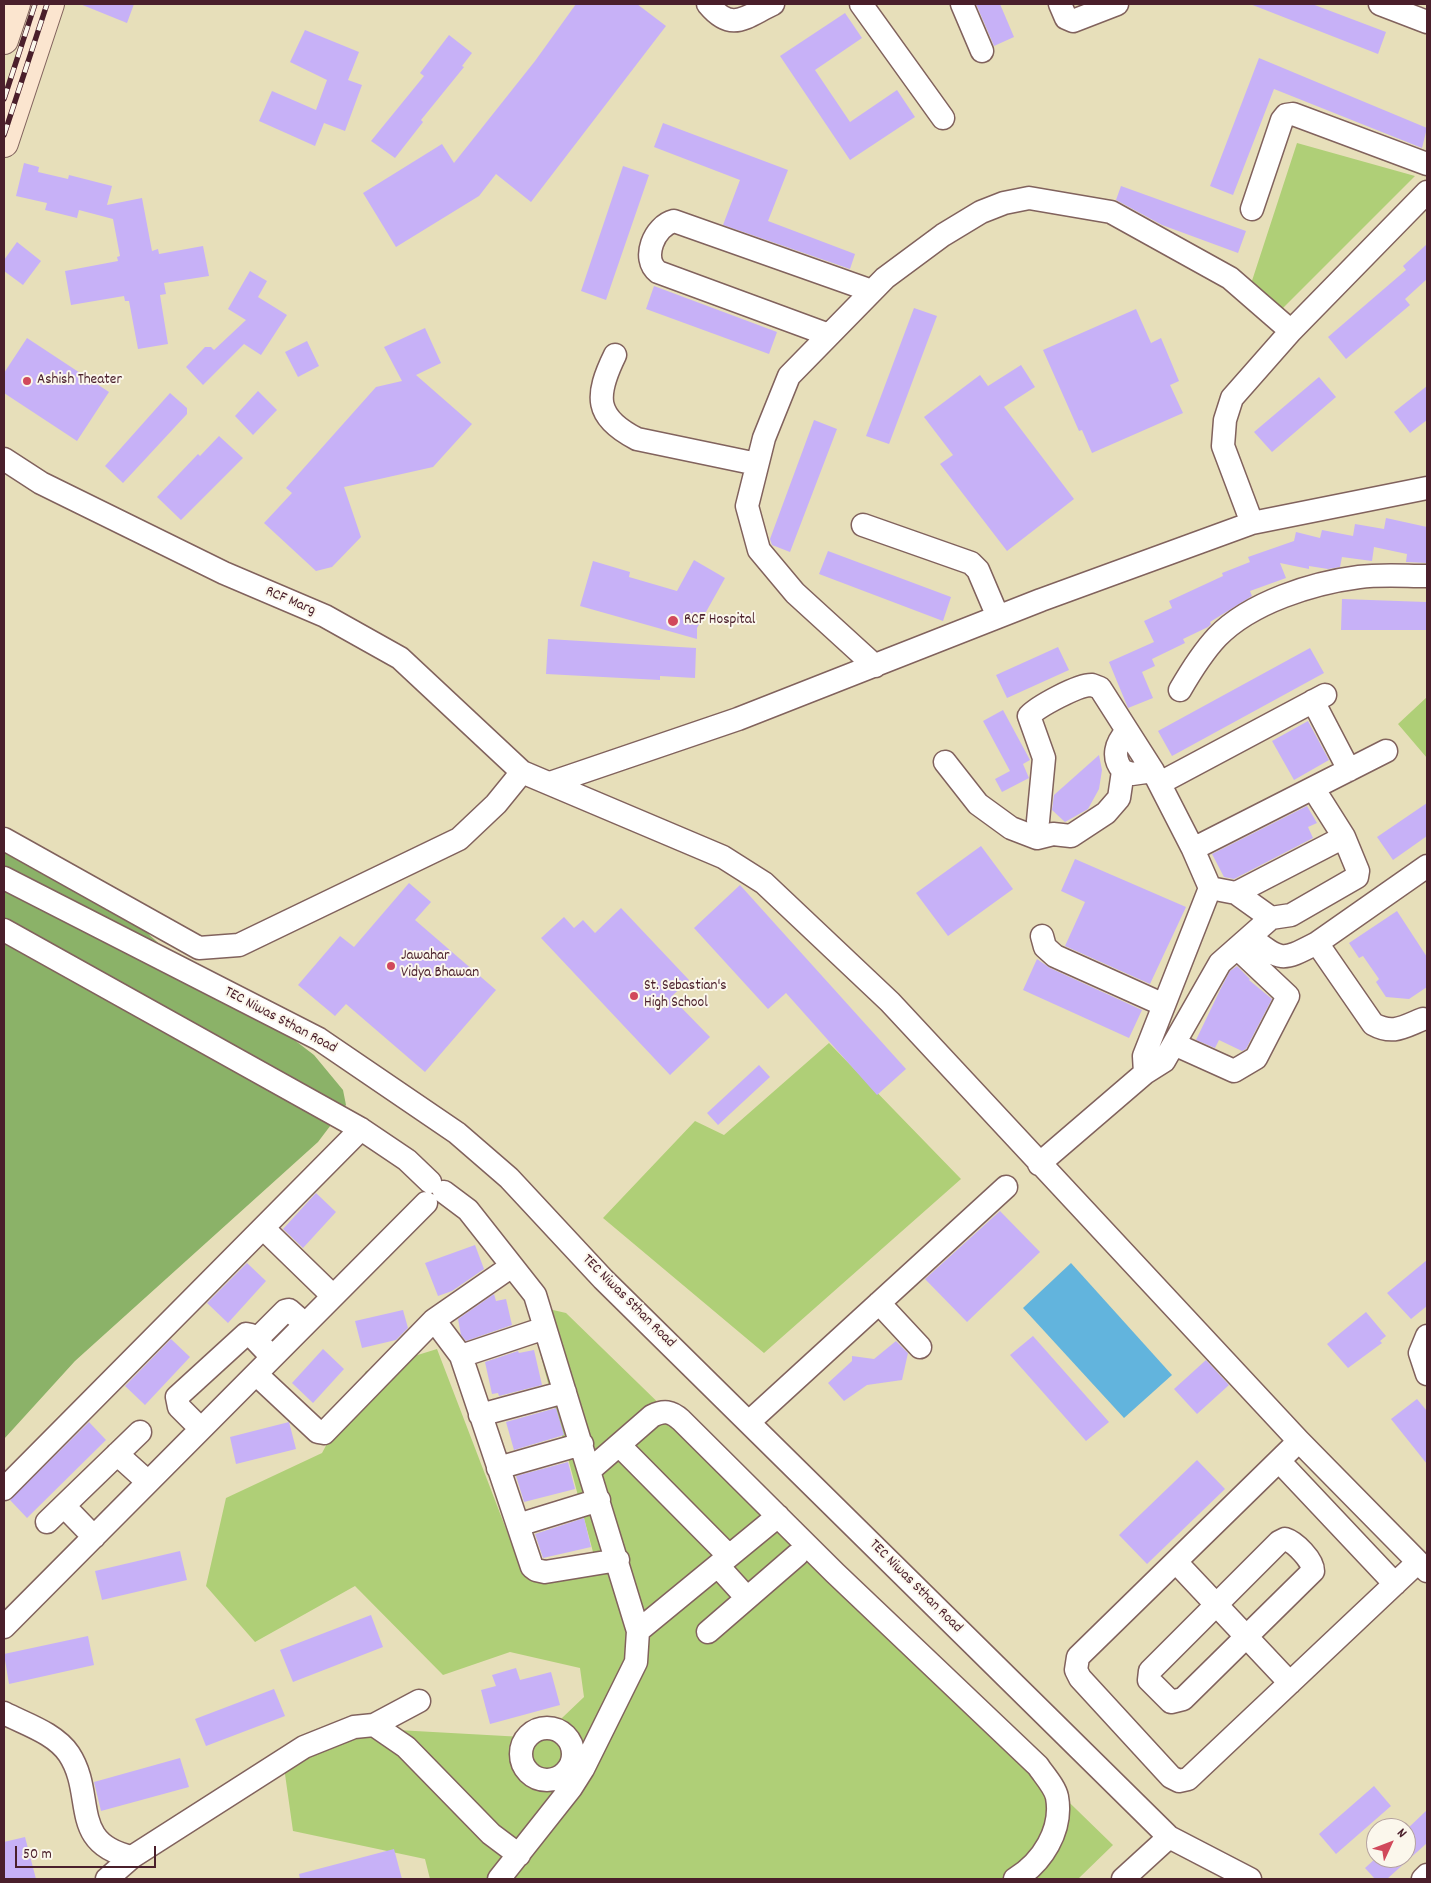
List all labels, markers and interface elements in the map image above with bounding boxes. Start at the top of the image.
place label: Ashish Theater [37,372,122,390]
marker: Ashish Theater [21,375,33,387]
street label: RCF Marg [262,583,318,621]
place label: RCF Hospital [684,612,755,630]
marker: RCF Hospital [666,614,680,628]
place label: Jawahar Vidya Bhawan [401,948,479,983]
marker: Jawahar Vidya Bhawan [385,960,397,972]
place label: St. Sebastian's High School [644,978,727,1013]
street label: TEC Niwas Sthan Road [221,984,339,1058]
marker: St. Sebastian's High School [628,990,640,1002]
street label: TEC Niwas Sthan Road [578,1252,678,1352]
street label: TEC Niwas Sthan Road [865,1537,965,1637]
north arrow [1366,1818,1416,1868]
text: N [1392,1824,1411,1843]
scale bar [18,1836,159,1868]
text: 50 m [23,1844,52,1866]

